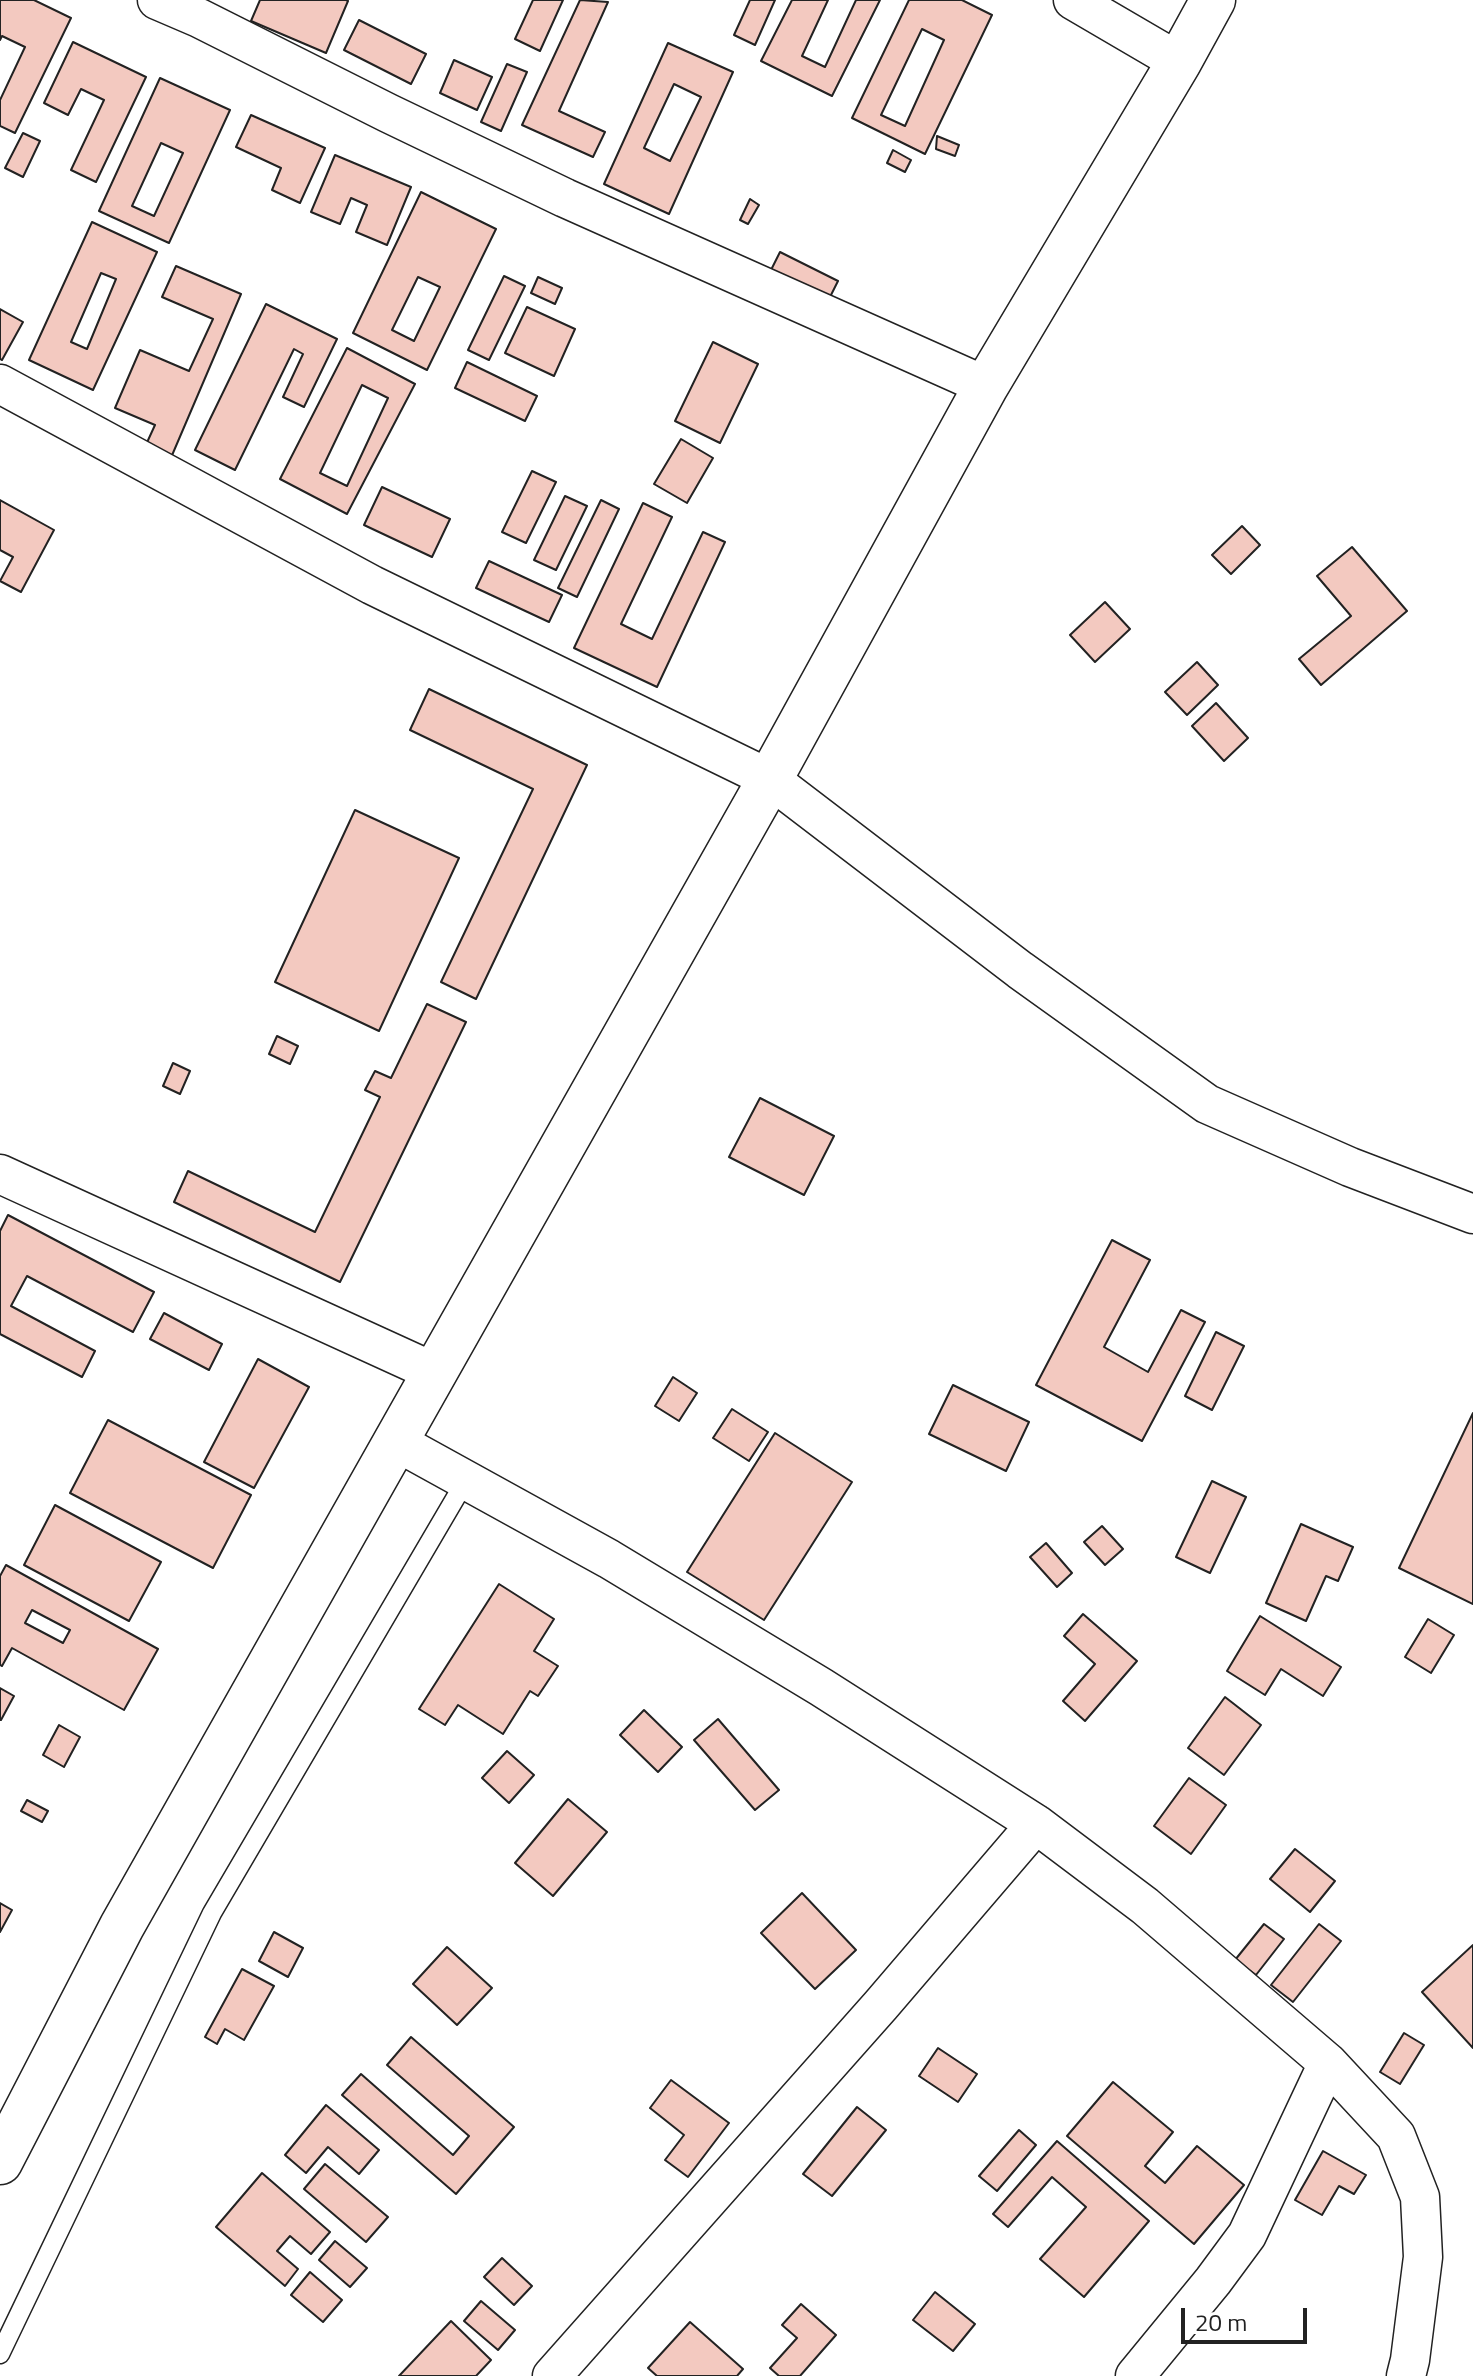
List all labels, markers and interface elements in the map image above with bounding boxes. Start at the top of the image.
scale bar [1185,2292,1311,2342]
text: 20 m [1195,2304,1247,2340]

